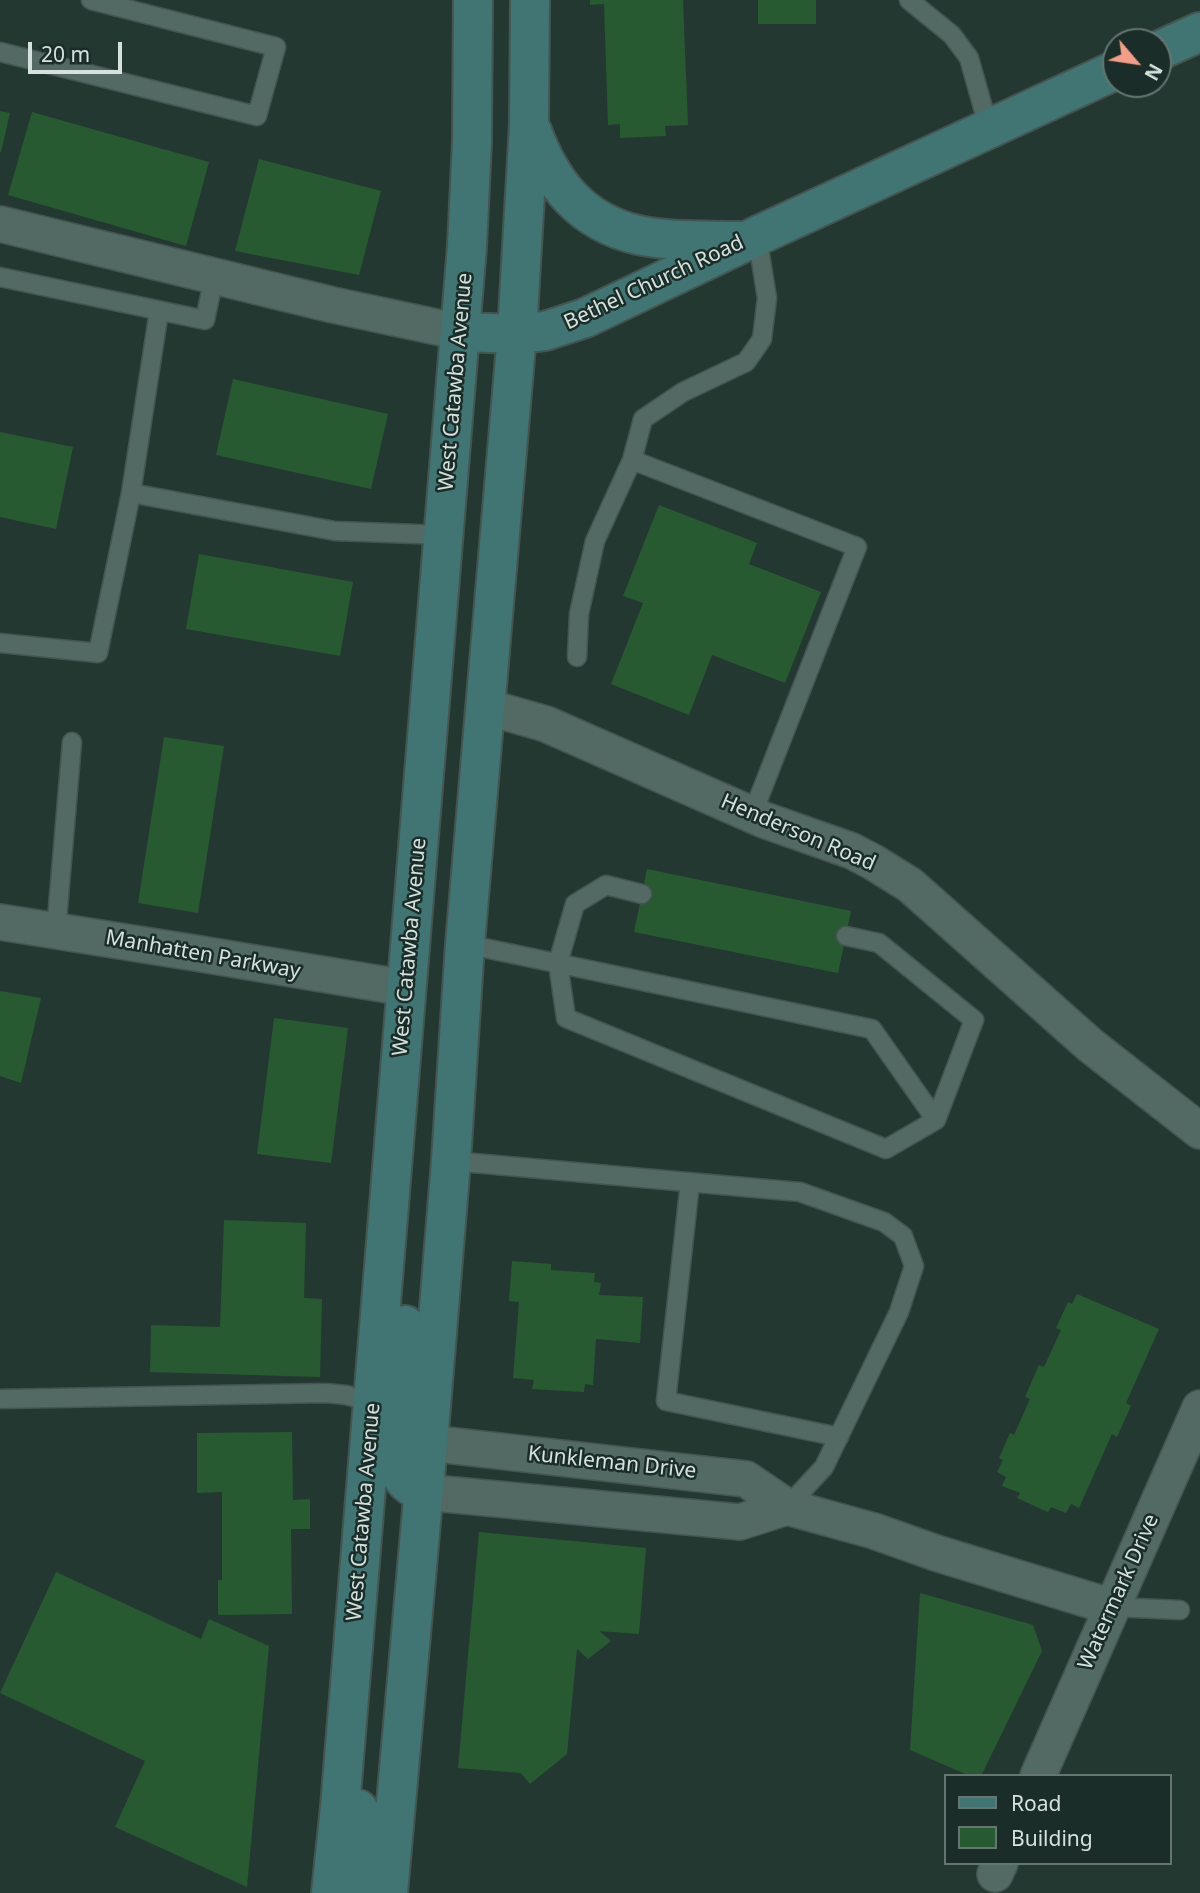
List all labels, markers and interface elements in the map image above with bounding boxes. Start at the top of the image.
scale bar [32,28,126,72]
north arrow [1102,28,1172,98]
text: 20 m [41,40,90,68]
text: N [1139,59,1169,85]
street label: Bethel Church Road [560,230,748,336]
street label: West Catawba Avenue [434,272,478,492]
street label: Henderson Road [717,789,879,877]
street label: West Catawba Avenue [388,837,432,1057]
street label: Manhatten Parkway [104,925,302,985]
street label: West Catawba Avenue [342,1402,386,1622]
street label: Kunkleman Drive [527,1442,697,1484]
street label: Watermark Drive [1073,1510,1165,1674]
legend [944,1774,1172,1865]
text: Road [1011,1789,1061,1817]
text: Building [1011,1824,1093,1852]

